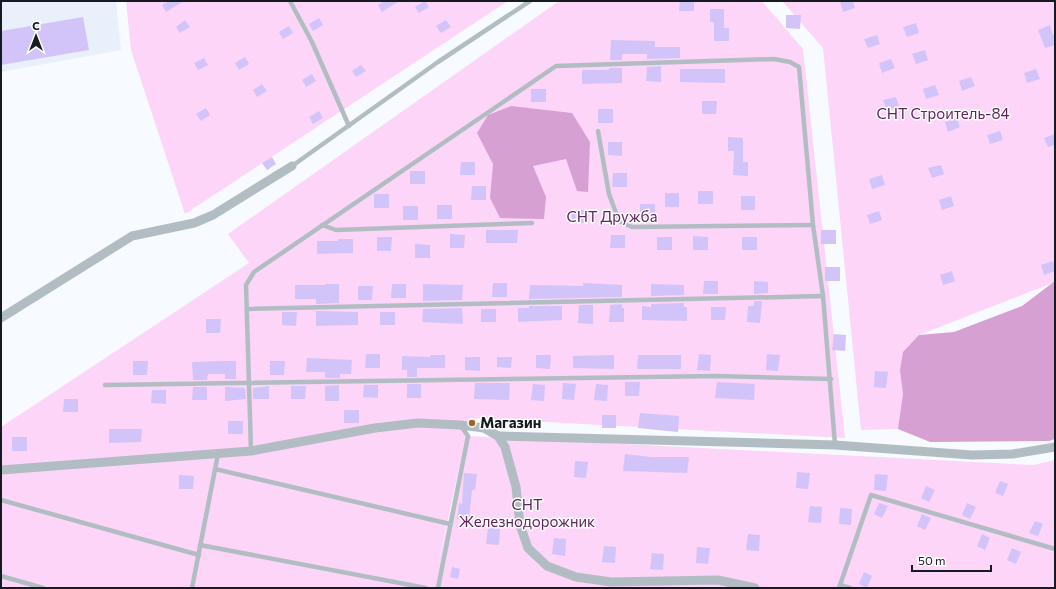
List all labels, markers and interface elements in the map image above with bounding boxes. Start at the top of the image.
north arrow [16,16,56,56]
text: С [32,19,40,32]
park label: СНТ Строитель-84 [876,104,1010,122]
park label: СНТ Дружба [567,207,657,225]
place label: Магазин [480,413,541,431]
marker: Магазин [467,418,477,428]
park label: СНТ Железнодорожник [459,495,595,530]
scale bar [912,547,991,573]
text: 50 m [918,553,946,567]

